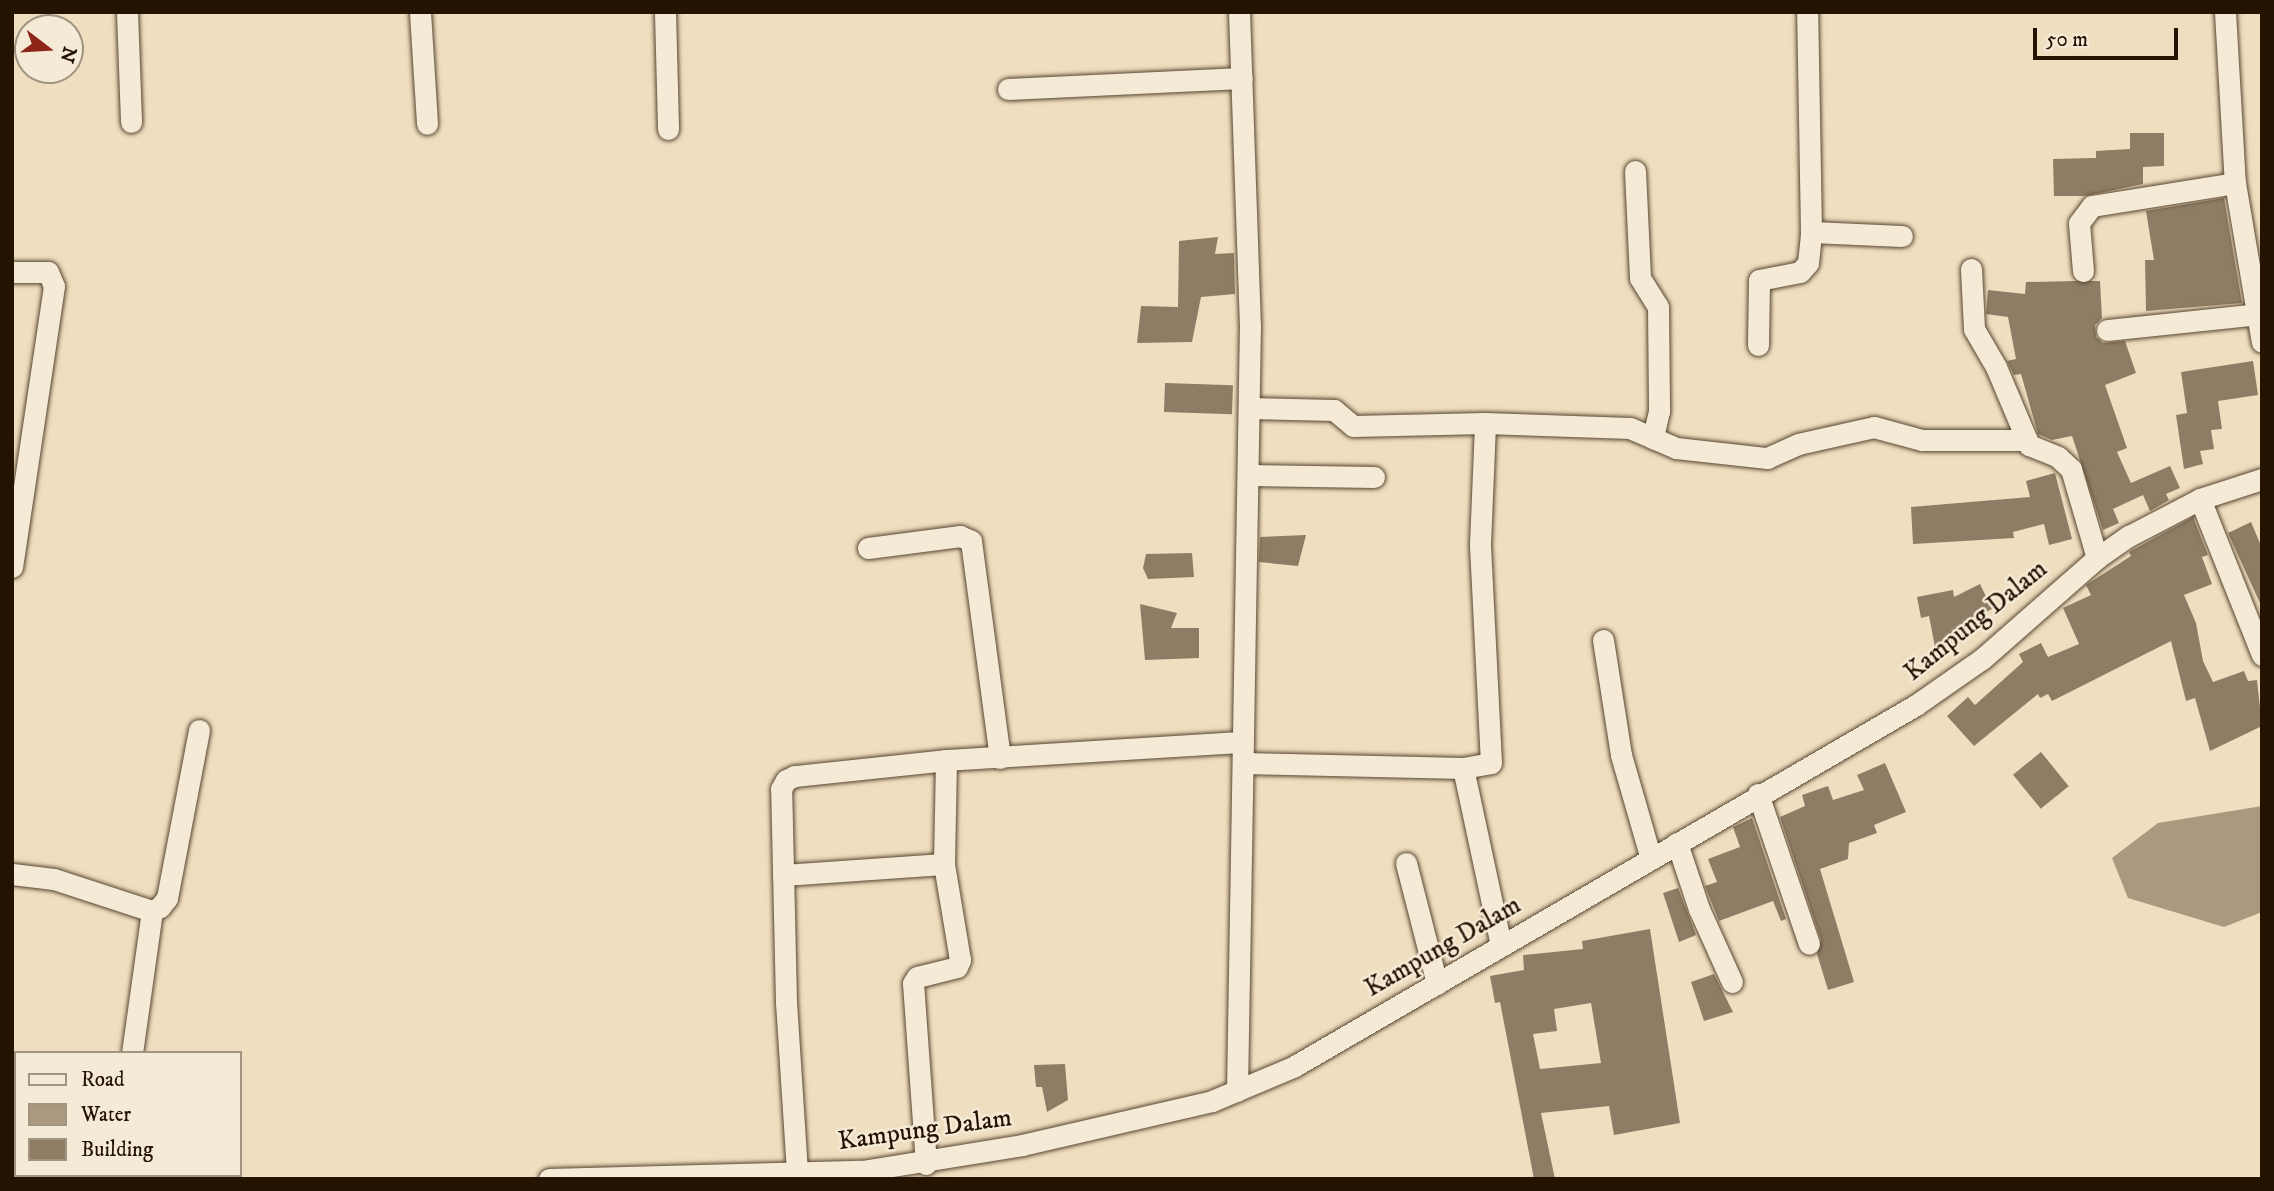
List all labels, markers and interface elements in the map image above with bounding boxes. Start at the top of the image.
north arrow [14,14,84,84]
scale bar [2036,14,2181,58]
text: 50 m [2046,27,2088,53]
text: N [54,44,81,66]
street label: Kampung Dalam [1898,554,2054,688]
street label: Kampung Dalam [1359,890,1527,1004]
legend [14,1051,242,1177]
text: Road [81,1067,125,1093]
text: Water [81,1102,131,1128]
street label: Kampung Dalam [836,1102,1014,1158]
text: Building [81,1137,153,1163]

